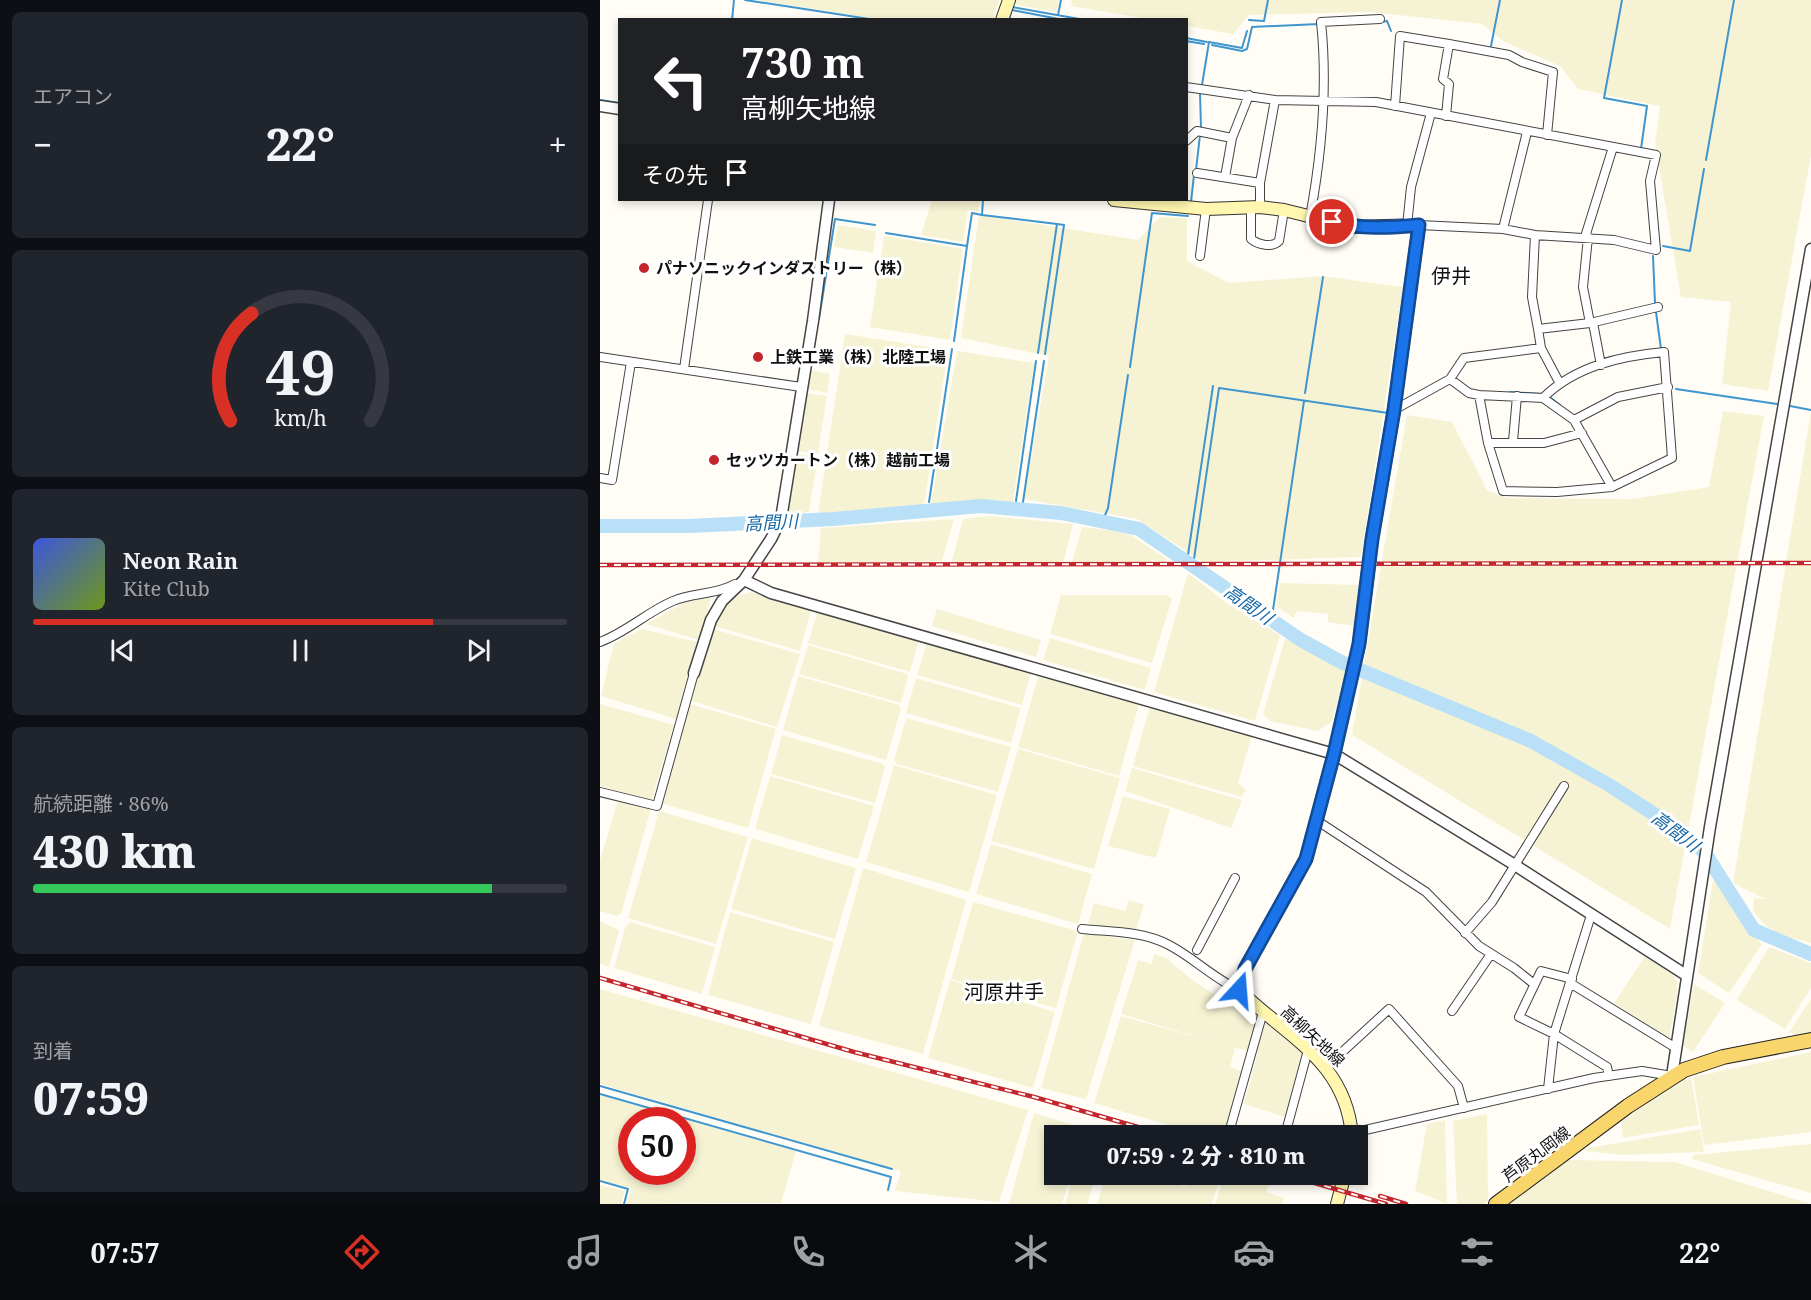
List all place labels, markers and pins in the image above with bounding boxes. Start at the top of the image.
pin [1306,196,1357,247]
place label: パナソニックインダストリー（株） [656,257,912,279]
marker: パナソニックインダストリー（株） [637,261,651,275]
place label: 上鉄工業（株）北陸工場 [770,346,946,368]
marker: 上鉄工業（株）北陸工場 [751,350,765,364]
place label: セッツカートン（株）越前工場 [726,449,950,471]
marker: セッツカートン（株）越前工場 [707,453,721,467]

